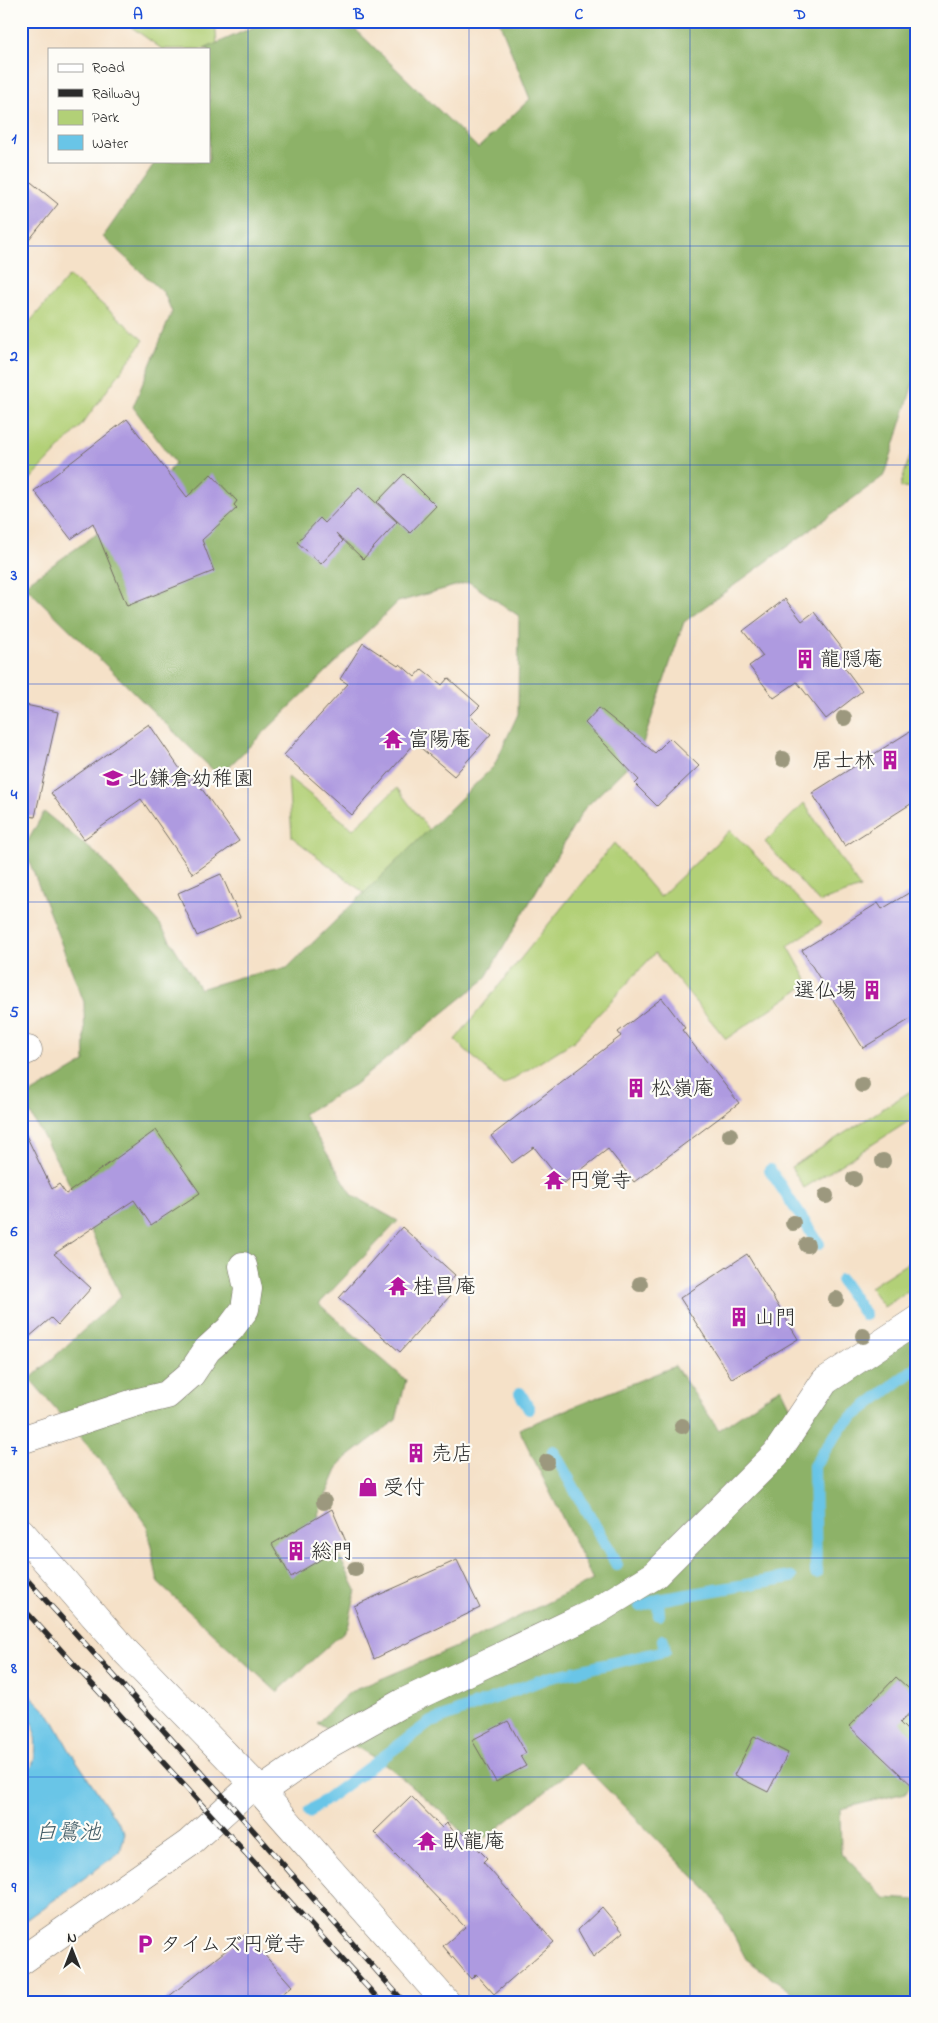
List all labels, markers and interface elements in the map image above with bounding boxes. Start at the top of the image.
text: A [133,3,143,27]
text: B [353,3,365,27]
text: C [575,3,584,27]
text: D [793,3,806,27]
legend [48,48,210,162]
text: Road [92,57,125,79]
text: Railway [92,83,140,106]
text: Park [92,107,120,129]
text: 1 [11,127,17,151]
text: Water [92,133,128,155]
text: 2 [9,345,18,369]
text: 3 [10,564,18,588]
place label: 龍隠庵 [820,646,883,676]
building icon: 龍隠庵 [794,648,816,670]
place label: 富陽庵 [408,726,471,756]
temple icon: 富陽庵 [382,728,404,750]
place label: 居士林 [812,747,875,777]
building icon: 居士林 [879,749,901,771]
place label: 北鎌倉幼稚園 [128,765,254,795]
school or university icon: 北鎌倉幼稚園 [102,767,124,789]
text: 4 [10,783,18,807]
place label: 選仏場 [794,977,857,1007]
building icon: 選仏場 [861,979,883,1001]
text: 5 [9,1001,19,1025]
place label: 松嶺庵 [651,1075,714,1105]
building icon: 松嶺庵 [625,1077,647,1099]
place label: 円覚寺 [569,1167,632,1197]
temple icon: 円覚寺 [543,1169,565,1191]
text: 6 [9,1220,18,1244]
place label: 桂昌庵 [413,1273,476,1303]
temple icon: 桂昌庵 [387,1275,409,1297]
place label: 山門 [754,1304,796,1334]
building icon: 山門 [728,1306,750,1328]
text: 7 [11,1439,18,1463]
place label: 売店 [431,1440,473,1470]
building icon: 売店 [405,1442,427,1464]
place label: 受付 [383,1474,425,1504]
shop icon: 受付 [357,1476,379,1498]
place label: 総門 [311,1538,353,1568]
building icon: 総門 [285,1540,307,1562]
text: 8 [10,1657,17,1681]
water label: 白鷺池 [35,1818,102,1850]
place label: 臥龍庵 [442,1828,505,1858]
temple icon: 臥龍庵 [416,1830,438,1852]
text: 9 [11,1876,17,1900]
north arrow [48,1926,98,1976]
text: N [67,1928,77,1949]
place label: タイムズ円覚寺 [160,1931,305,1961]
parking icon: タイムズ円覚寺 [134,1933,156,1955]

